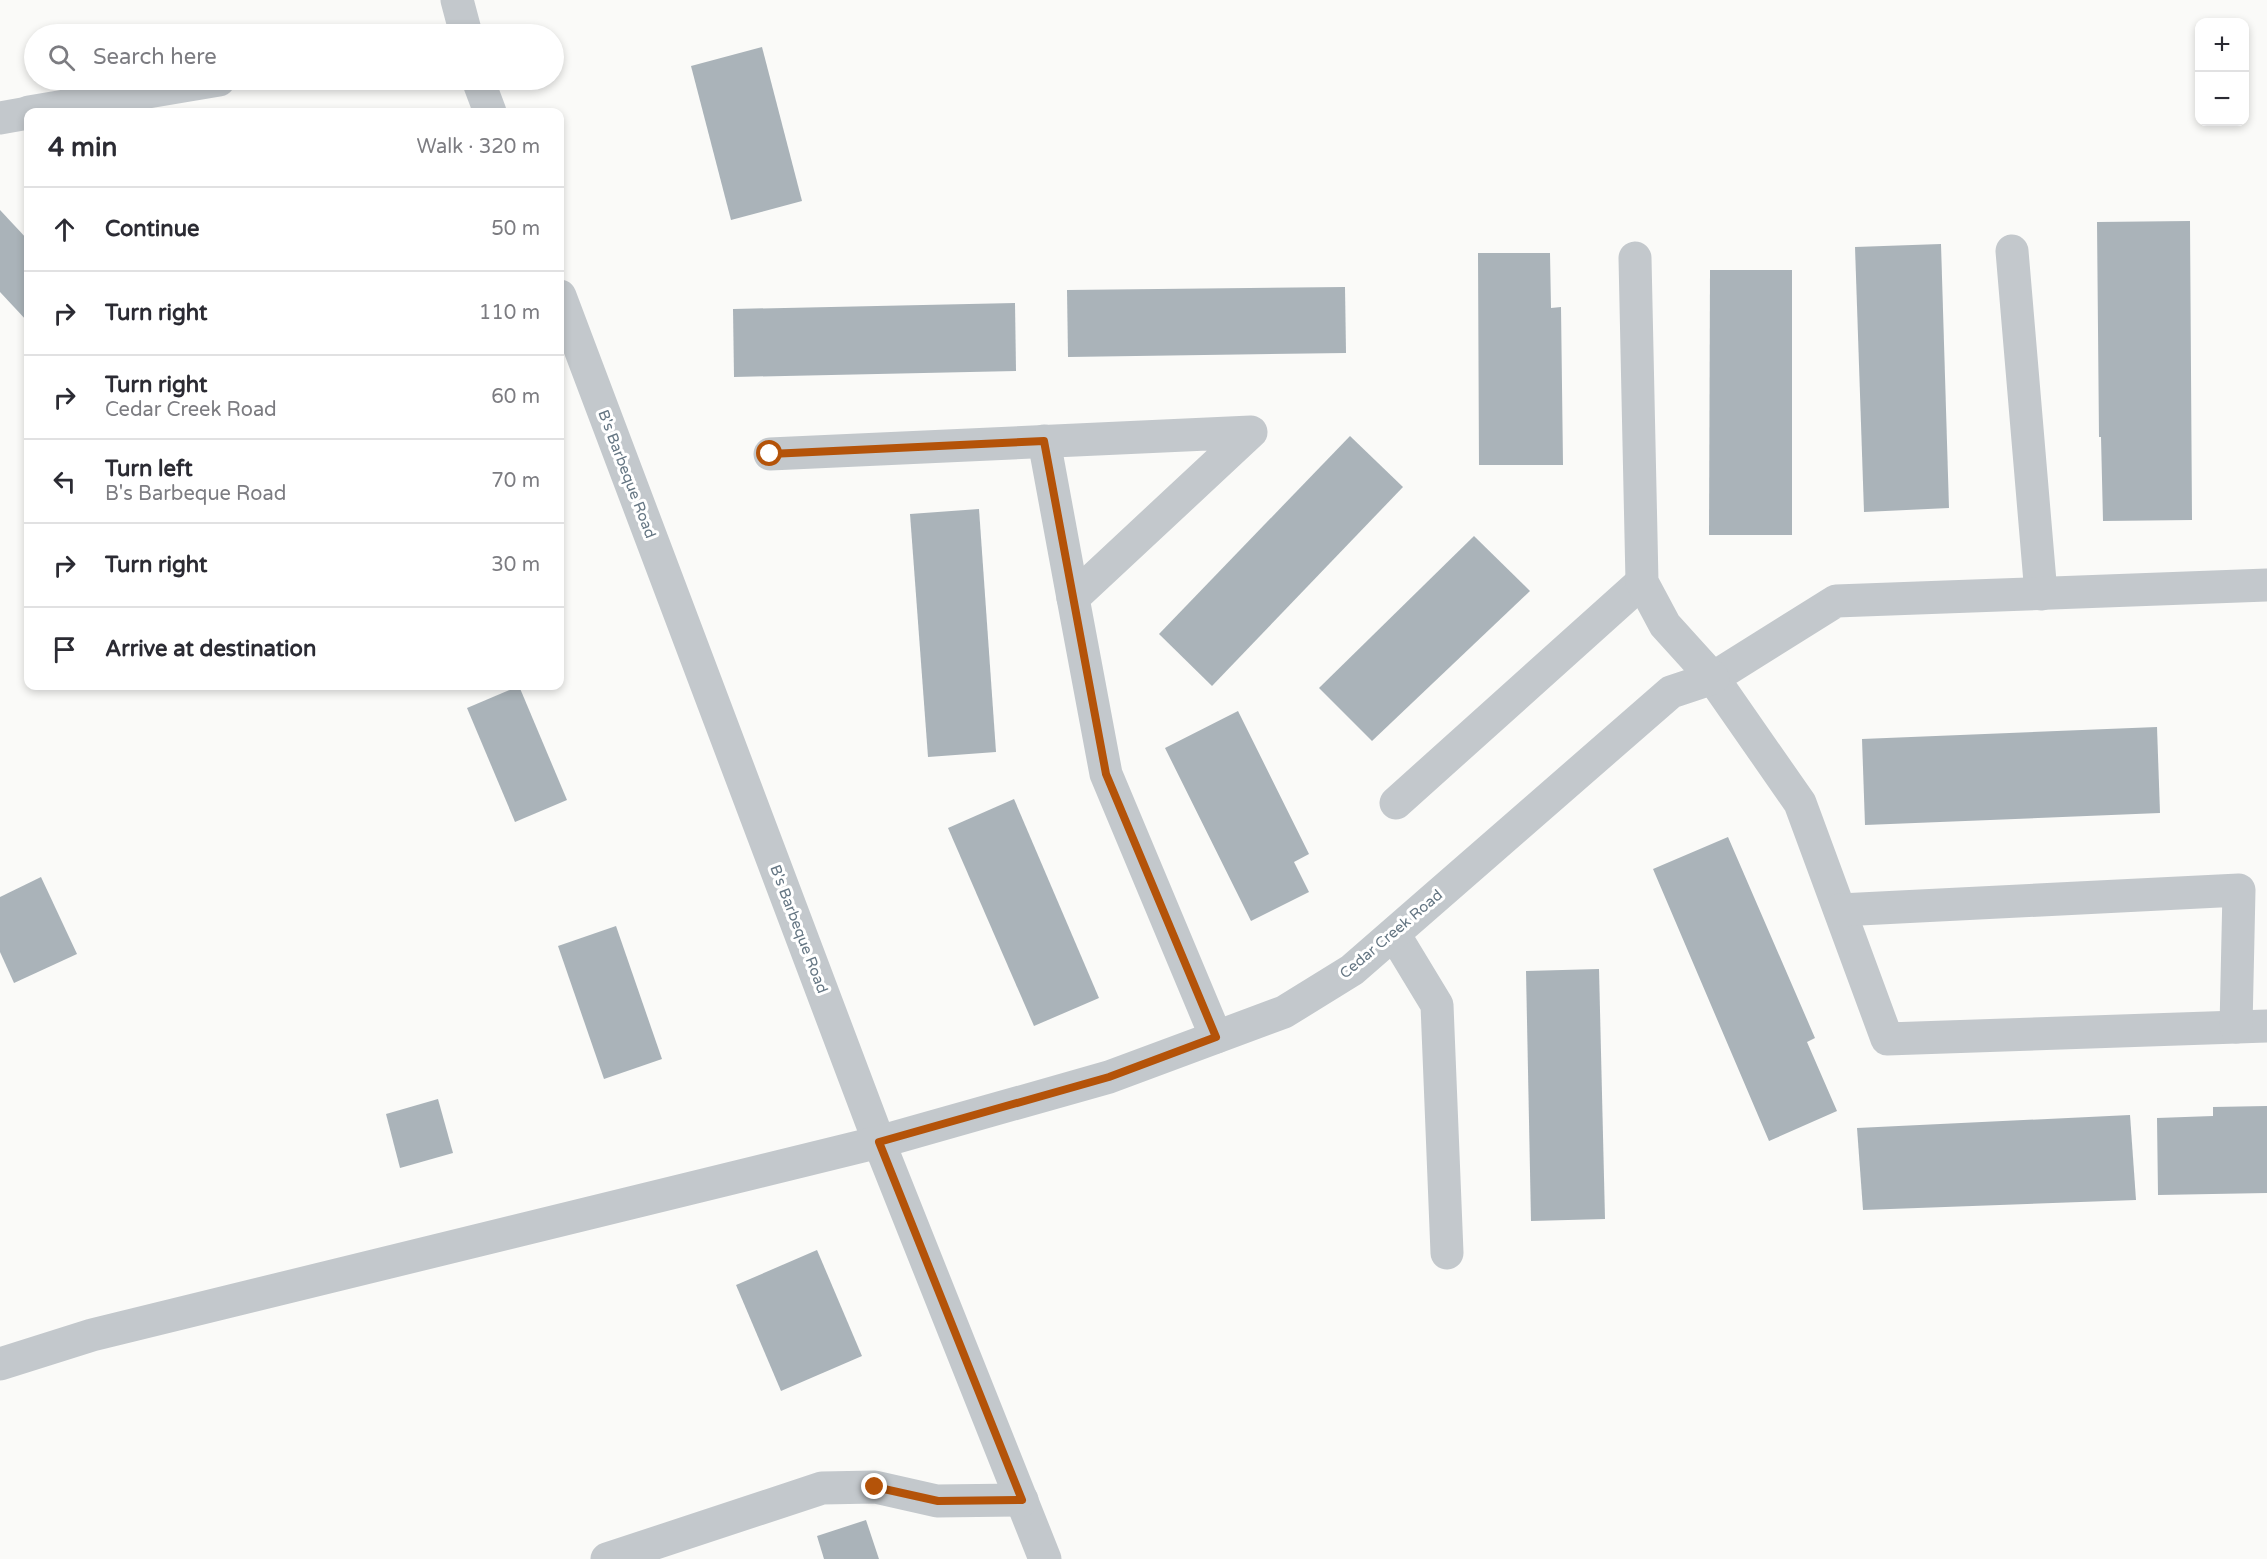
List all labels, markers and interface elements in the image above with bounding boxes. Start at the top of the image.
map controls [2195,18,2249,126]
button: + [2195,18,2249,72]
search box [24,24,564,90]
icon: search [45,41,78,74]
text: Search here [93,44,217,70]
button: − [2195,72,2249,126]
text: 4 min [48,132,117,163]
text: Walk · 320 m [417,135,540,159]
icon: ahead [48,213,81,246]
text: Continue [105,216,200,242]
text: 50 m [491,217,540,241]
icon: right [48,297,81,330]
text: Turn right [105,300,207,326]
text: 110 m [479,301,540,325]
text: Turn right [105,372,207,398]
icon: right [48,381,81,414]
text: 60 m [491,385,540,409]
text: Cedar Creek Road [105,398,277,422]
street label: B's Barbeque Road [594,407,660,541]
route start [756,440,782,466]
text: Turn left [105,456,193,482]
icon: left [48,465,81,498]
text: 70 m [491,469,540,493]
text: B's Barbeque Road [105,482,286,506]
icon: right [48,549,81,582]
text: Turn right [105,552,207,578]
text: 30 m [491,553,540,577]
icon: arrive [48,633,81,666]
text: Arrive at destination [105,636,316,662]
street label: B's Barbeque Road [766,862,832,996]
street label: Cedar Creek Road [1336,886,1446,982]
route end [861,1473,887,1499]

